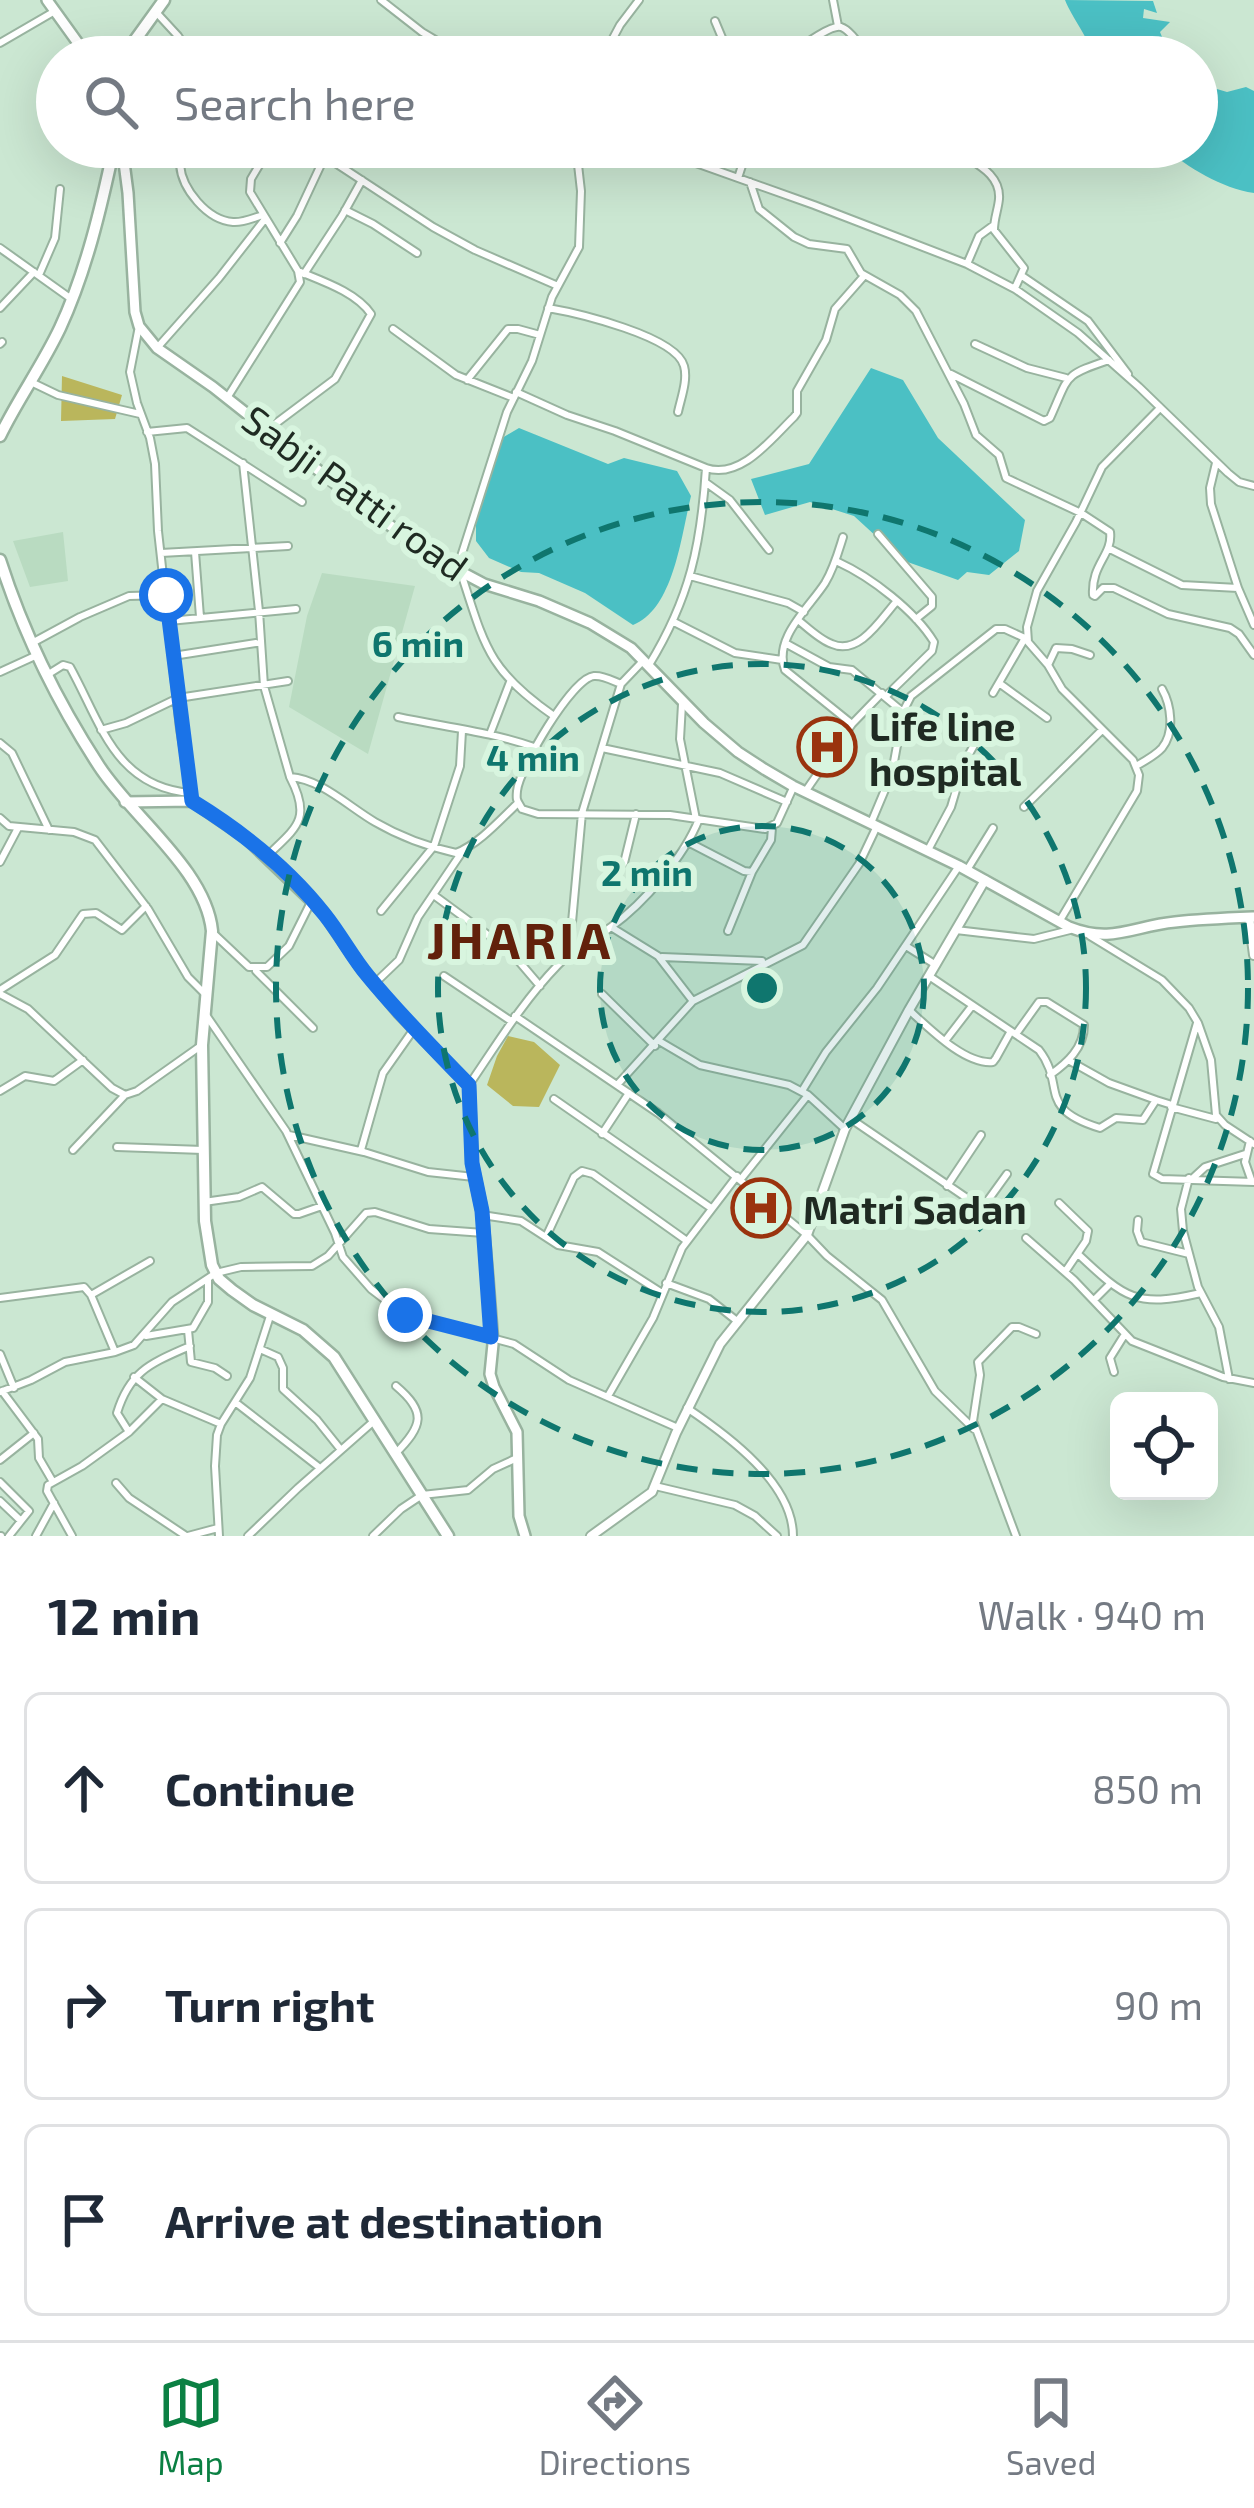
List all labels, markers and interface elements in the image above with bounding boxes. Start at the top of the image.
search box [36,36,1218,168]
icon: search [78,69,144,135]
text: Search here [174,75,416,129]
street label: Sabji Patti road [234,395,478,589]
route start [139,568,193,622]
text: 6 min [372,621,464,664]
place label: Life line hospital [869,702,1022,794]
hospital icon: Life line hospital [796,716,858,778]
text: 4 min [486,735,580,778]
text: 2 min [601,850,693,893]
district label: JHARIA [427,908,613,969]
centre of rings [741,967,783,1009]
hospital icon: Matri Sadan [730,1177,792,1239]
place label: Matri Sadan [803,1185,1027,1232]
route end [378,1288,432,1342]
map controls [1110,1392,1218,1500]
button: locate [1110,1392,1218,1500]
text: 12 min [48,1584,200,1645]
text: Walk · 940 m [978,1591,1206,1638]
icon: ahead [51,1755,117,1821]
text: Continue [165,1761,355,1815]
text: 850 m [1092,1765,1203,1812]
icon: right [51,1971,117,2037]
text: Turn right [165,1977,374,2031]
text: 90 m [1114,1981,1203,2028]
icon: arrive [51,2187,117,2253]
text: Arrive at destination [165,2193,603,2247]
tab: Map [158,2370,224,2482]
tab: Directions [539,2370,691,2482]
tab: Saved [1006,2370,1096,2482]

